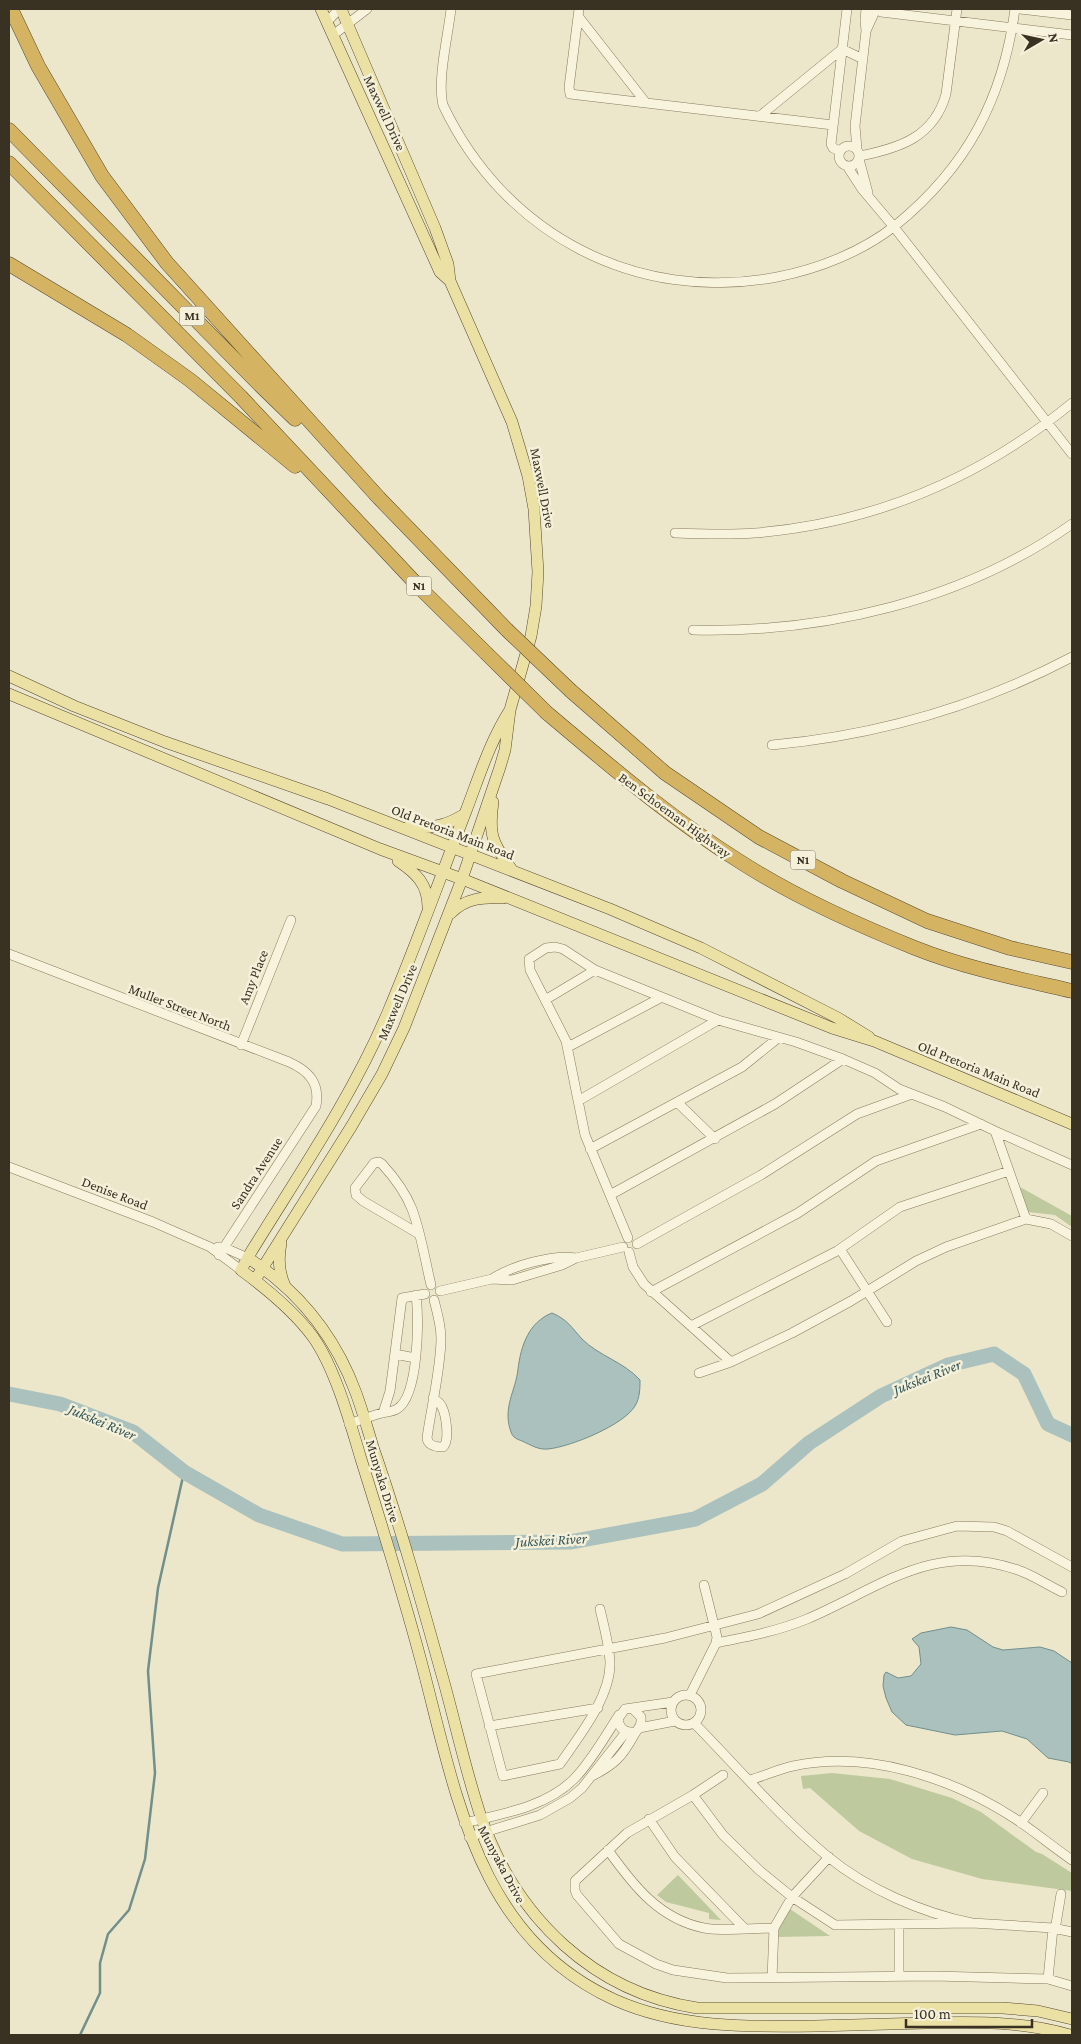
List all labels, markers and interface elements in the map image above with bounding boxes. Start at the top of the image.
north arrow [1016,15,1066,65]
text: N [1045,32,1063,44]
street label: Maxwell Drive [361,73,409,153]
road number: M1 [180,306,204,326]
street label: Maxwell Drive [527,447,559,529]
road number: N1 [406,576,432,596]
street label: Ben Schoeman Highway [616,769,735,861]
street label: Old Pretoria Main Road [389,801,517,863]
road number: N1 [790,850,816,870]
street label: Amy Place [235,947,271,1007]
street label: Maxwell Drive [374,961,420,1043]
street label: Muller Street North [126,980,234,1034]
street label: Old Pretoria Main Road [916,1037,1043,1101]
street label: Sandra Avenue [227,1134,285,1212]
street label: Denise Road [80,1173,151,1213]
water label: Jukskei River [888,1356,964,1400]
water label: Jukskei River [63,1399,139,1445]
street label: Munyaka Drive [363,1438,403,1524]
water label: Jukskei River [512,1530,588,1551]
street label: Munyaka Drive [475,1822,529,1906]
scale bar [906,1996,1032,2028]
text: 100 m [914,2006,951,2022]

